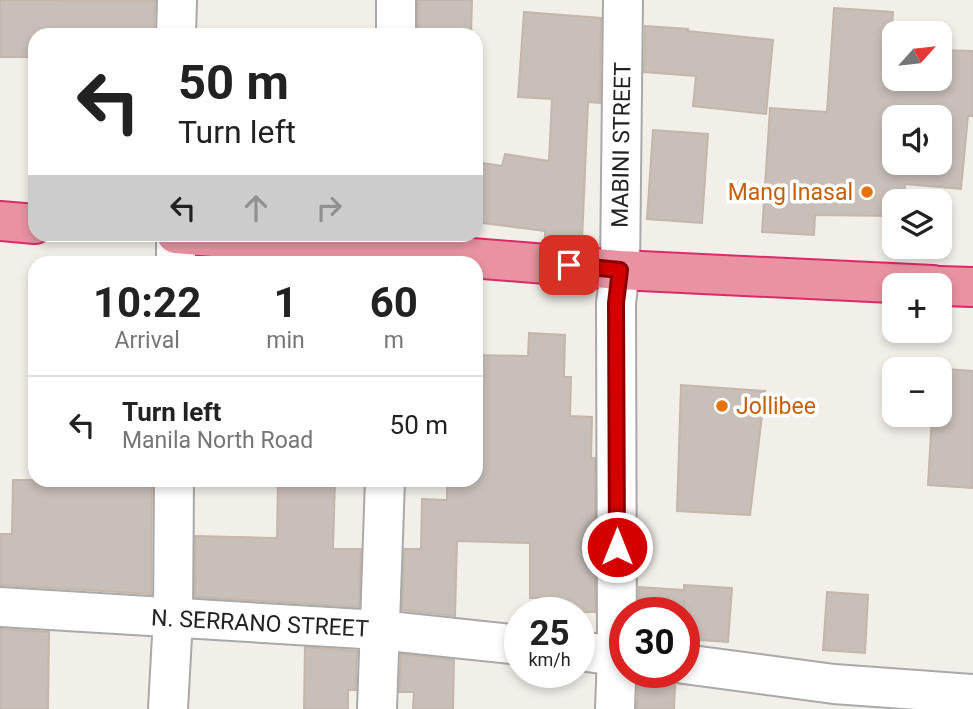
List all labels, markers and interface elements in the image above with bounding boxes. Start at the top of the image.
north arrow [882,21,952,91]
map controls [882,21,952,427]
text: 50 m [178,54,289,111]
icon: left [63,56,154,147]
street label: MABINI STREET [607,62,636,228]
button: sound [882,105,952,175]
text: Turn left [178,113,296,151]
place label: Mang Inasal [728,179,853,206]
marker: Mang Inasal [859,184,875,200]
icon: left [164,189,202,227]
icon: ahead [237,189,275,227]
icon: right [310,189,348,227]
button: layers [882,189,952,259]
pin [539,235,599,295]
icon: arrive [550,246,588,284]
button: + [882,273,952,343]
text: 10:22 [93,278,201,327]
text: 1 [273,278,298,327]
text: 60 [370,278,418,327]
text: Arrival [115,327,180,354]
text: min [266,327,305,354]
text: m [384,327,404,354]
button: − [882,357,952,427]
place label: Jollibee [736,393,816,420]
text: Turn left [122,397,221,427]
marker: Jollibee [714,398,730,414]
icon: left [63,406,101,444]
text: 50 m [390,410,448,440]
text: Manila North Road [122,427,313,454]
position arrow [580,510,654,584]
speed limit sign: 30 [609,597,700,688]
street label: N. SERRANO STREET [150,604,370,643]
text: 25 [529,613,570,654]
text: km/h [528,649,571,670]

